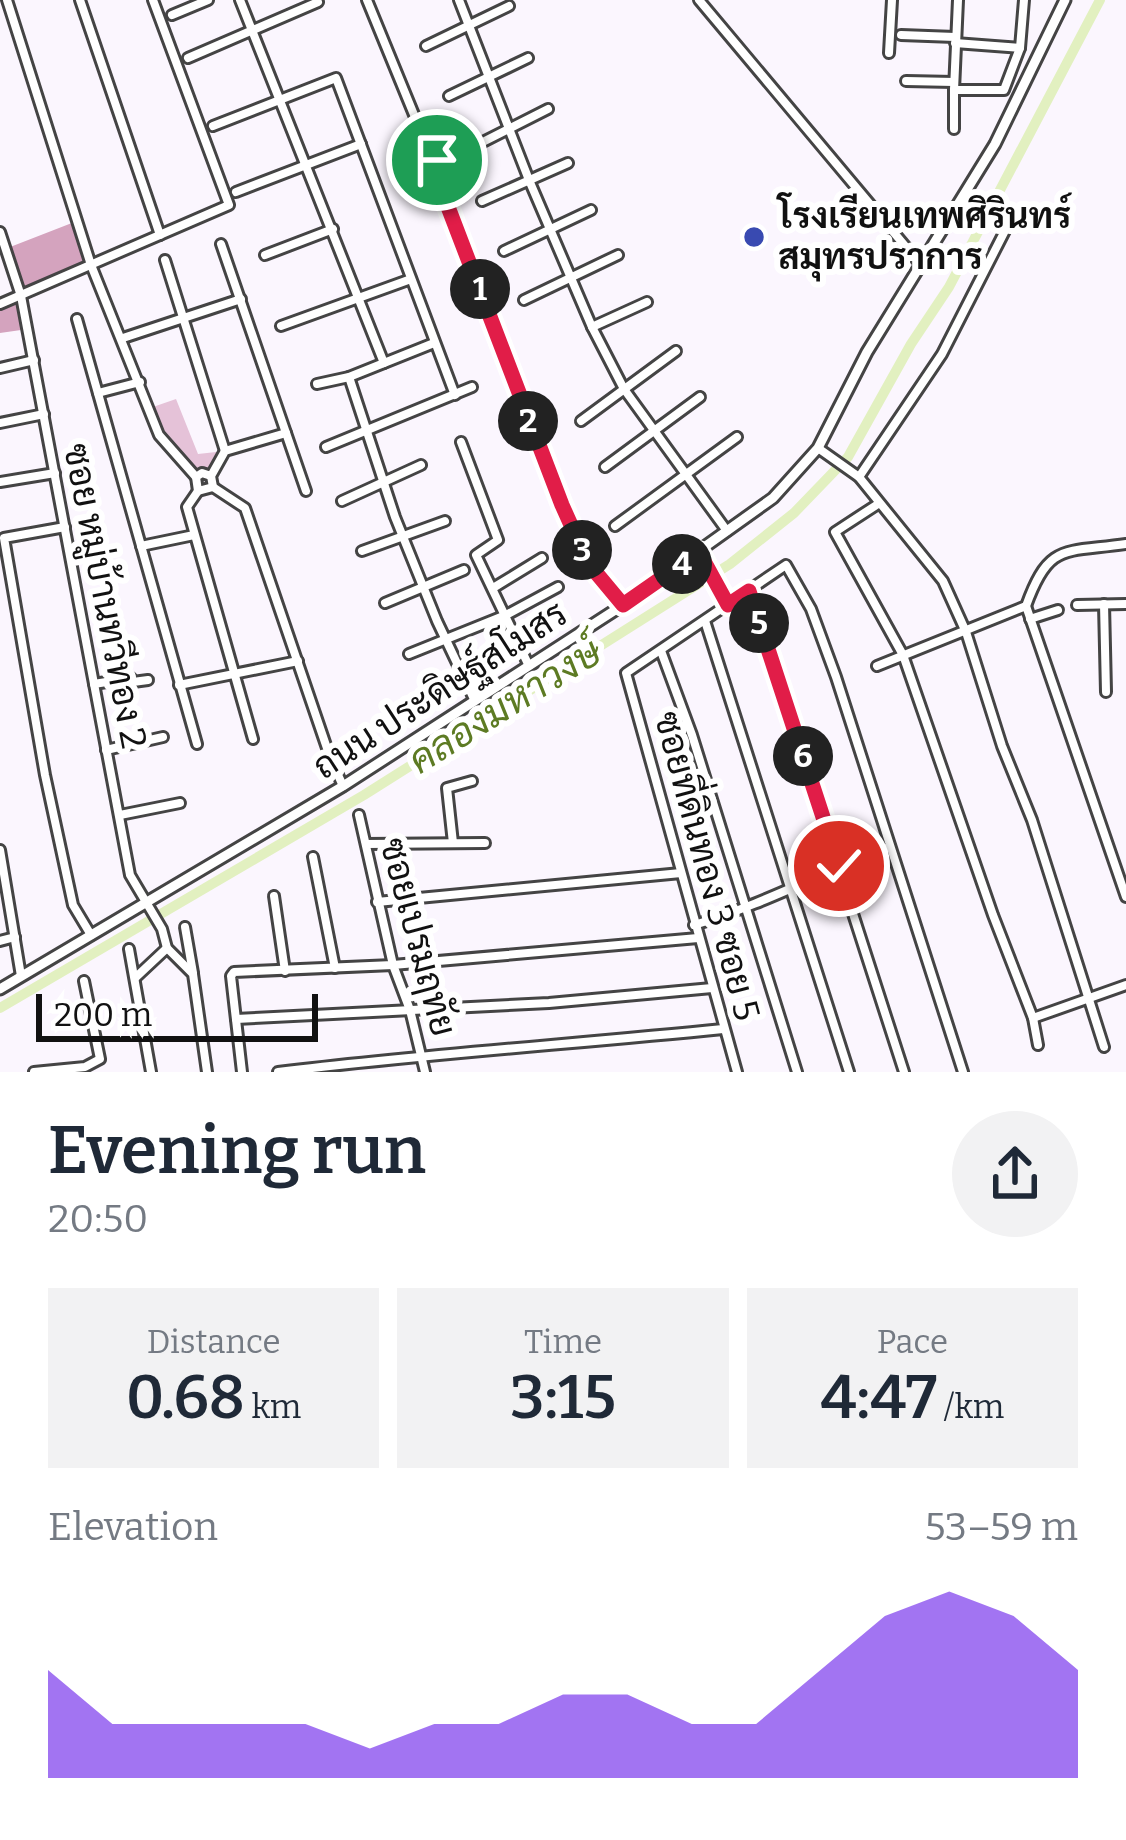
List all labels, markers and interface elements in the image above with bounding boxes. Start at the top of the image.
pin [386,109,488,211]
icon: arrive [404,127,470,193]
place label: โรงเรียนเทพศิรินทร์ สมุทรปราการ [776,192,1073,282]
marker: โรงเรียนเทพศิรินทร์ สมุทรปราการ [741,224,767,250]
pin: 1 [450,259,510,319]
text: 1 [473,269,487,309]
pin: 2 [498,391,558,451]
text: 2 [519,401,537,441]
street label: ซอย หมู่บ้านทวีทอง 2 [52,440,157,753]
pin: 3 [552,520,612,580]
text: 3 [572,530,592,570]
pin: 4 [652,534,712,594]
text: 4 [672,544,692,584]
street label: ถนน ประดิษฐ์สโมสร [304,591,576,789]
pin: 5 [729,593,789,653]
text: 5 [750,603,768,643]
water label: คลองมหาวงษ์ [399,625,614,783]
street label: ซอยที่ดินทอง 3 ซอย 5 [645,704,778,1025]
pin: 6 [773,726,833,786]
text: 6 [793,736,813,776]
pin [788,815,890,917]
street label: ซอยเปรมฤทัย [370,833,466,1041]
icon: check [806,833,872,899]
scale bar [36,988,318,1041]
text: 200 m [54,995,152,1035]
text: Evening run [48,1111,426,1190]
button: share [952,1111,1078,1237]
text: 20:50 [48,1196,148,1242]
text: Distance [147,1322,281,1362]
text: Time [524,1322,602,1362]
text: Pace [877,1322,948,1362]
text: 0.68 [126,1362,245,1434]
text: 3:15 [510,1362,616,1434]
text: 4:47 [821,1362,937,1434]
text: km [245,1387,301,1427]
text: /km [937,1387,1004,1427]
text: Elevation [48,1504,218,1550]
text: 53–59 m [925,1504,1078,1550]

